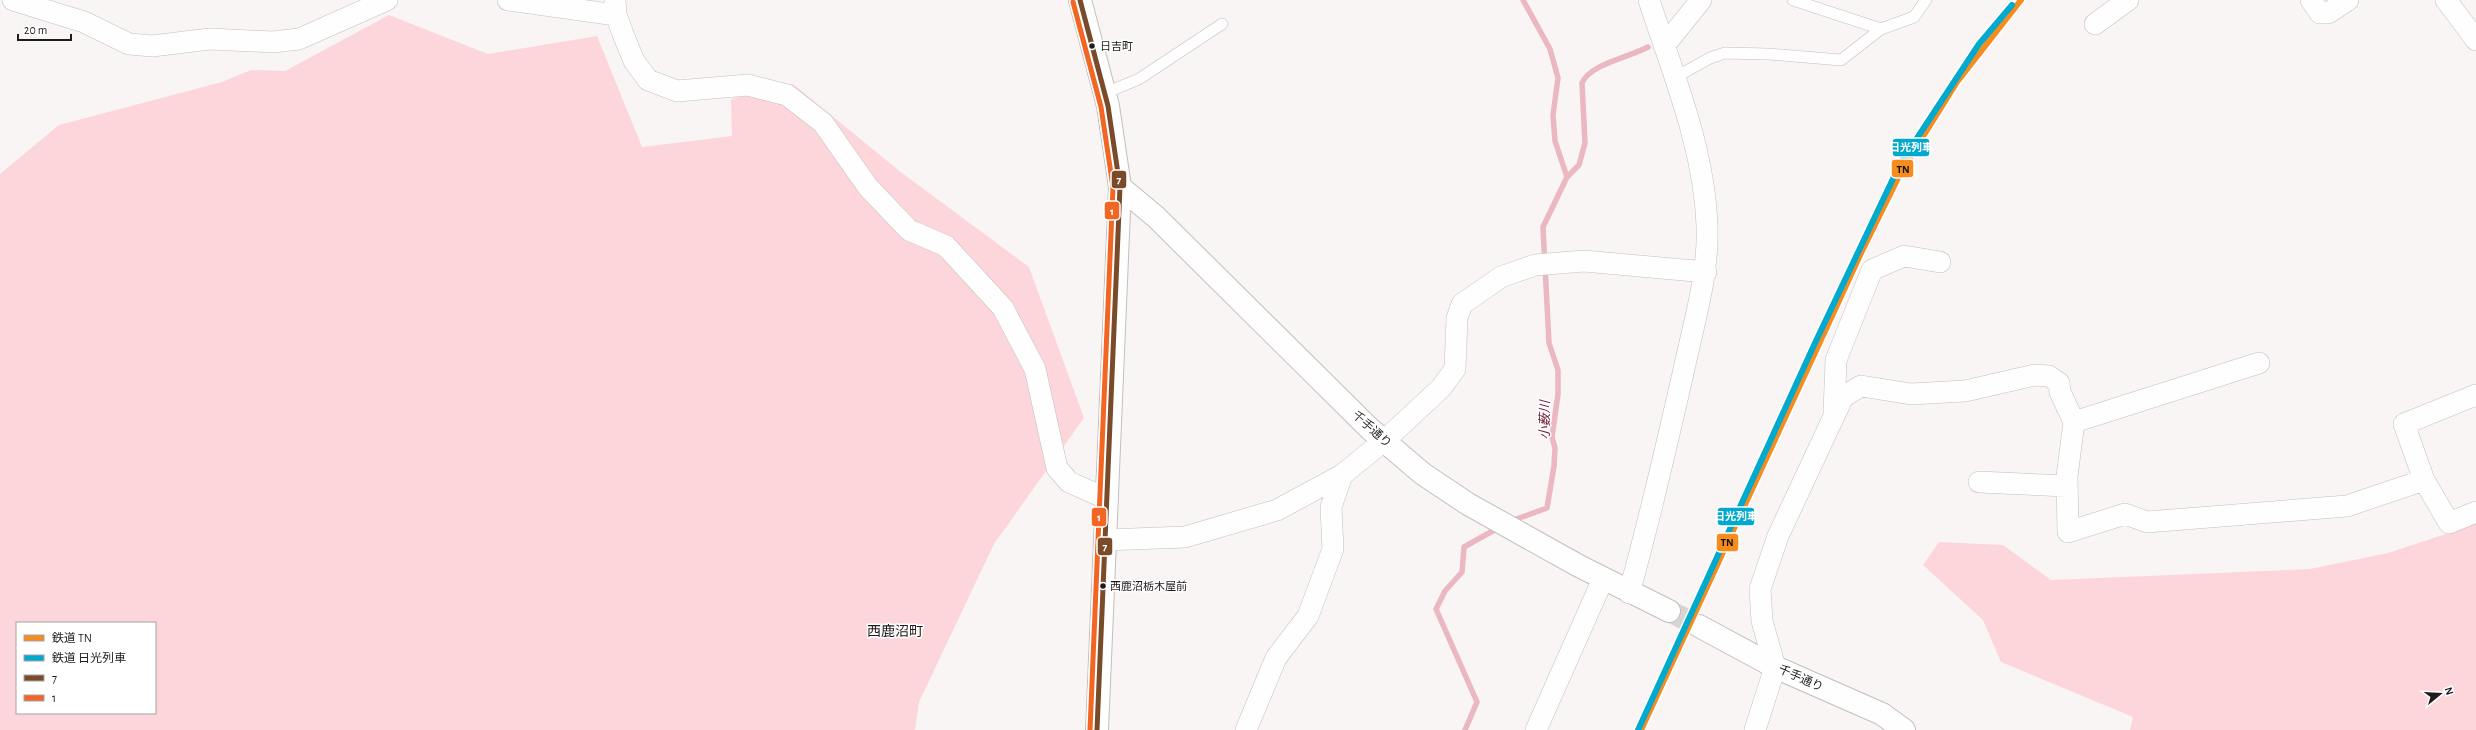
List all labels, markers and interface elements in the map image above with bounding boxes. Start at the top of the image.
scale bar [18,16,71,42]
text: 20 m [24,24,47,36]
marker: 日吉町 [1087,41,1097,51]
place label: 日吉町 [1100,41,1133,52]
line badge: 日光列車 [1892,138,1930,157]
text: 日光列車 [1889,142,1933,153]
line badge: TN [1891,159,1914,178]
text: TN [1896,164,1910,175]
line badge: 7 [1111,170,1127,189]
text: 7 [1117,174,1122,185]
line badge: 1 [1104,201,1120,220]
text: 1 [1110,206,1114,217]
water label: 小薮川 [1538,398,1552,440]
street label: 千手通り [1350,408,1395,450]
line badge: 1 [1091,507,1107,527]
line badge: 日光列車 [1717,507,1755,526]
text: 日光列車 [1714,511,1758,522]
text: 1 [1097,512,1101,523]
line badge: TN [1716,533,1739,552]
line badge: 7 [1097,537,1113,556]
text: TN [1720,537,1734,548]
text: 7 [1103,541,1108,552]
place label: 西鹿沼栃木屋前 [1110,580,1187,592]
marker: 西鹿沼栃木屋前 [1098,581,1108,591]
legend [16,622,156,714]
district label: 西鹿沼町 [867,624,923,639]
text: 鉄道 TN [52,631,92,644]
text: 鉄道 日光列車 [52,651,126,664]
street label: 千手通り [1777,662,1826,693]
text: 7 [52,672,57,684]
north arrow [2420,674,2460,714]
text: N [2443,686,2455,696]
text: 1 [52,692,56,704]

